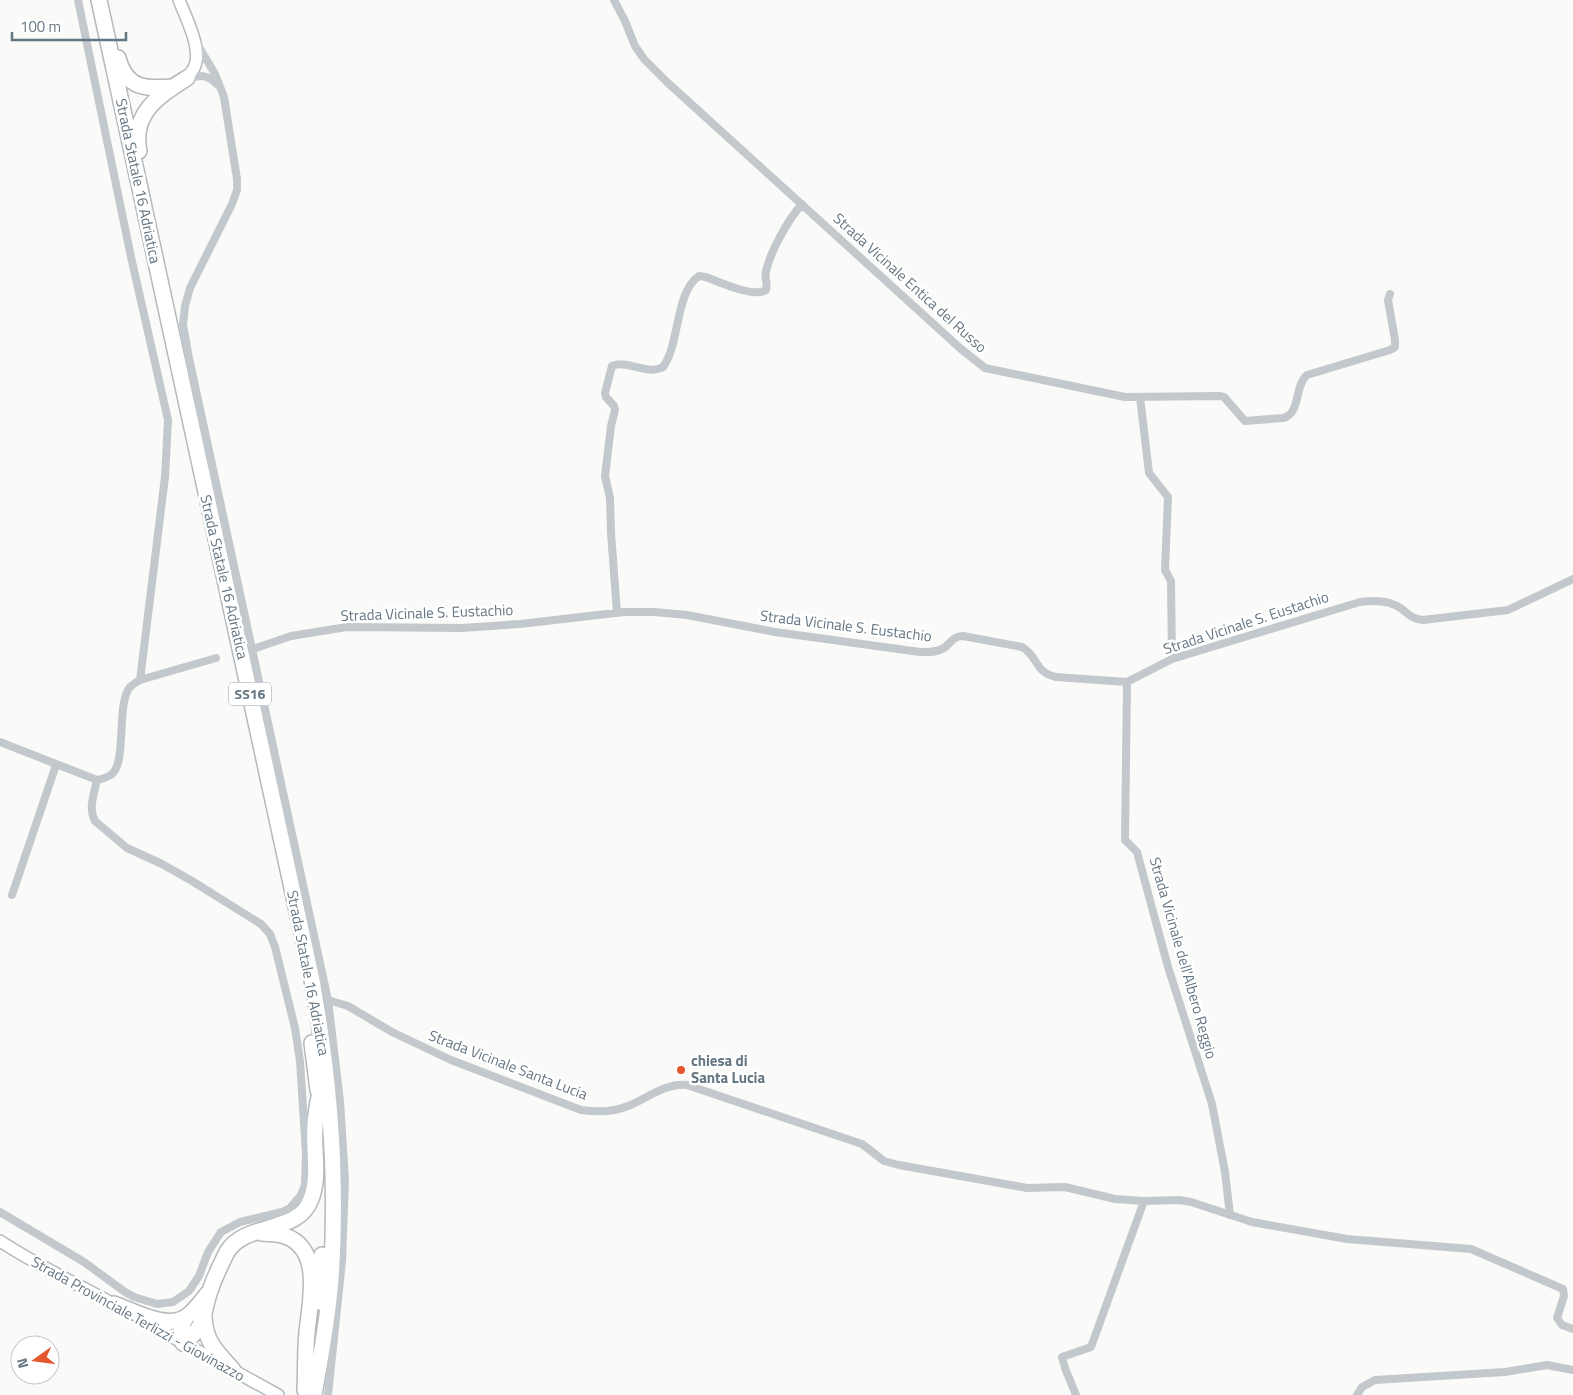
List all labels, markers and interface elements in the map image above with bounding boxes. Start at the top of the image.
scale bar [12,10,126,42]
text: 100 m [20,15,61,38]
street label: Strada Statale 16 Adriatica [110,96,167,266]
street label: Strada Vicinale Entica del Russo [828,207,992,358]
street label: Strada Statale 16 Adriatica [194,492,255,662]
street label: Strada Vicinale S. Eustachio [1160,585,1332,660]
street label: Strada Vicinale S. Eustachio [340,598,514,627]
street label: Strada Vicinale S. Eustachio [759,604,933,647]
road number: SS16 [229,682,271,706]
street label: Strada Vicinale dell'Albero Reggio [1144,854,1223,1061]
street label: Strada Statale 16 Adriatica [281,888,336,1058]
street label: Strada Vicinale Santa Lucia [425,1024,591,1106]
place label: chiesa di Santa Lucia [691,1049,765,1089]
marker: chiesa di Santa Lucia [675,1064,687,1076]
street label: Strada Provinciale Terlizzi - Giovinazzo [27,1250,249,1387]
north arrow [10,1335,60,1385]
text: N [11,1356,33,1371]

